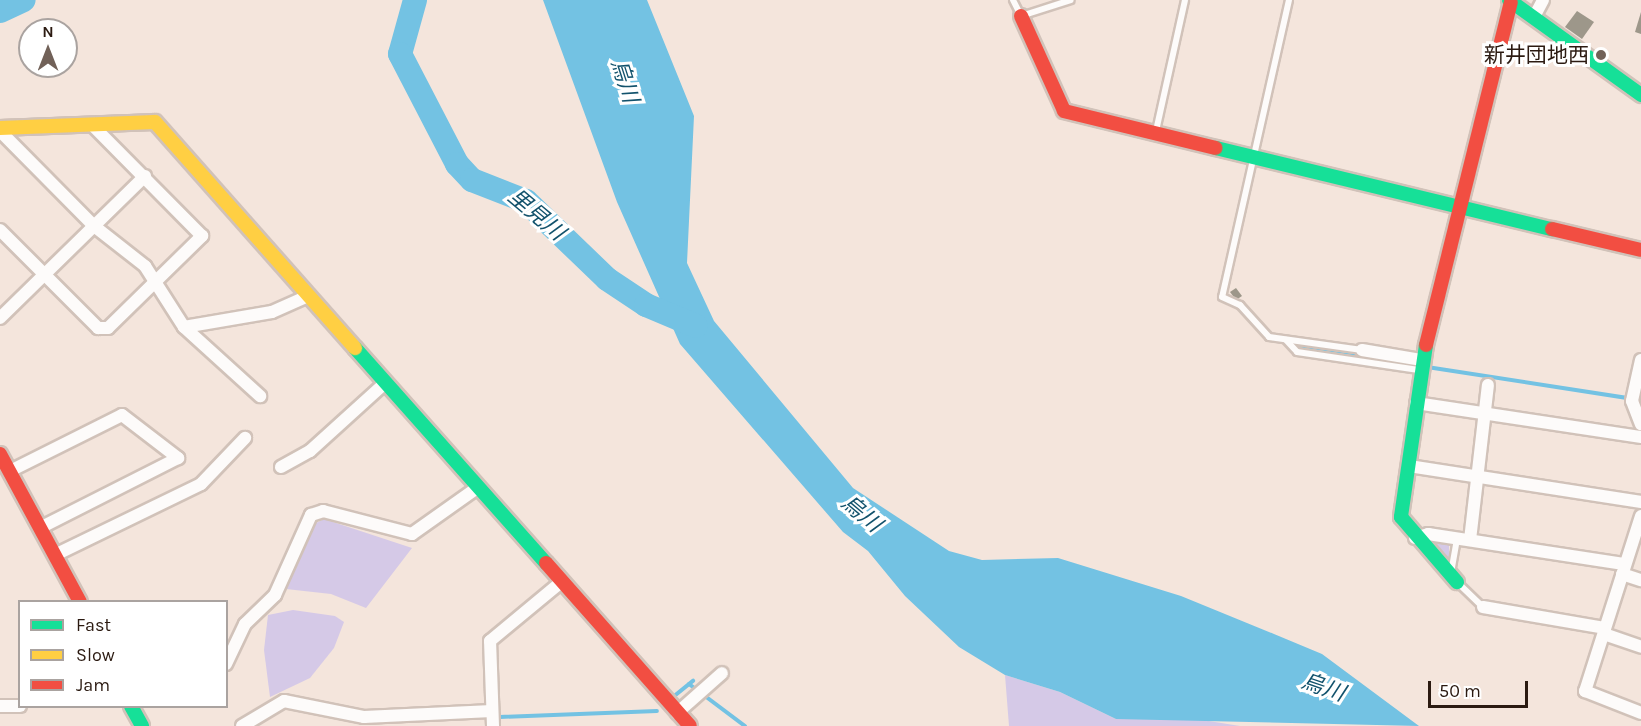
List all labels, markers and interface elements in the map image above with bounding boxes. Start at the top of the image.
north arrow [18,18,78,78]
text: N [42,22,54,41]
place label: 新井団地西 [1484,42,1589,68]
marker: 新井団地西 [1594,48,1608,62]
water label: 烏川 [605,56,643,106]
water label: 里見川 [502,184,570,246]
water label: 烏川 [836,490,886,538]
legend [18,600,228,708]
text: Fast [76,614,111,636]
text: Slow [76,644,115,666]
water label: 烏川 [1298,668,1348,708]
scale bar [1431,669,1532,707]
text: Jam [76,674,110,696]
text: 50 m [1439,680,1481,702]

